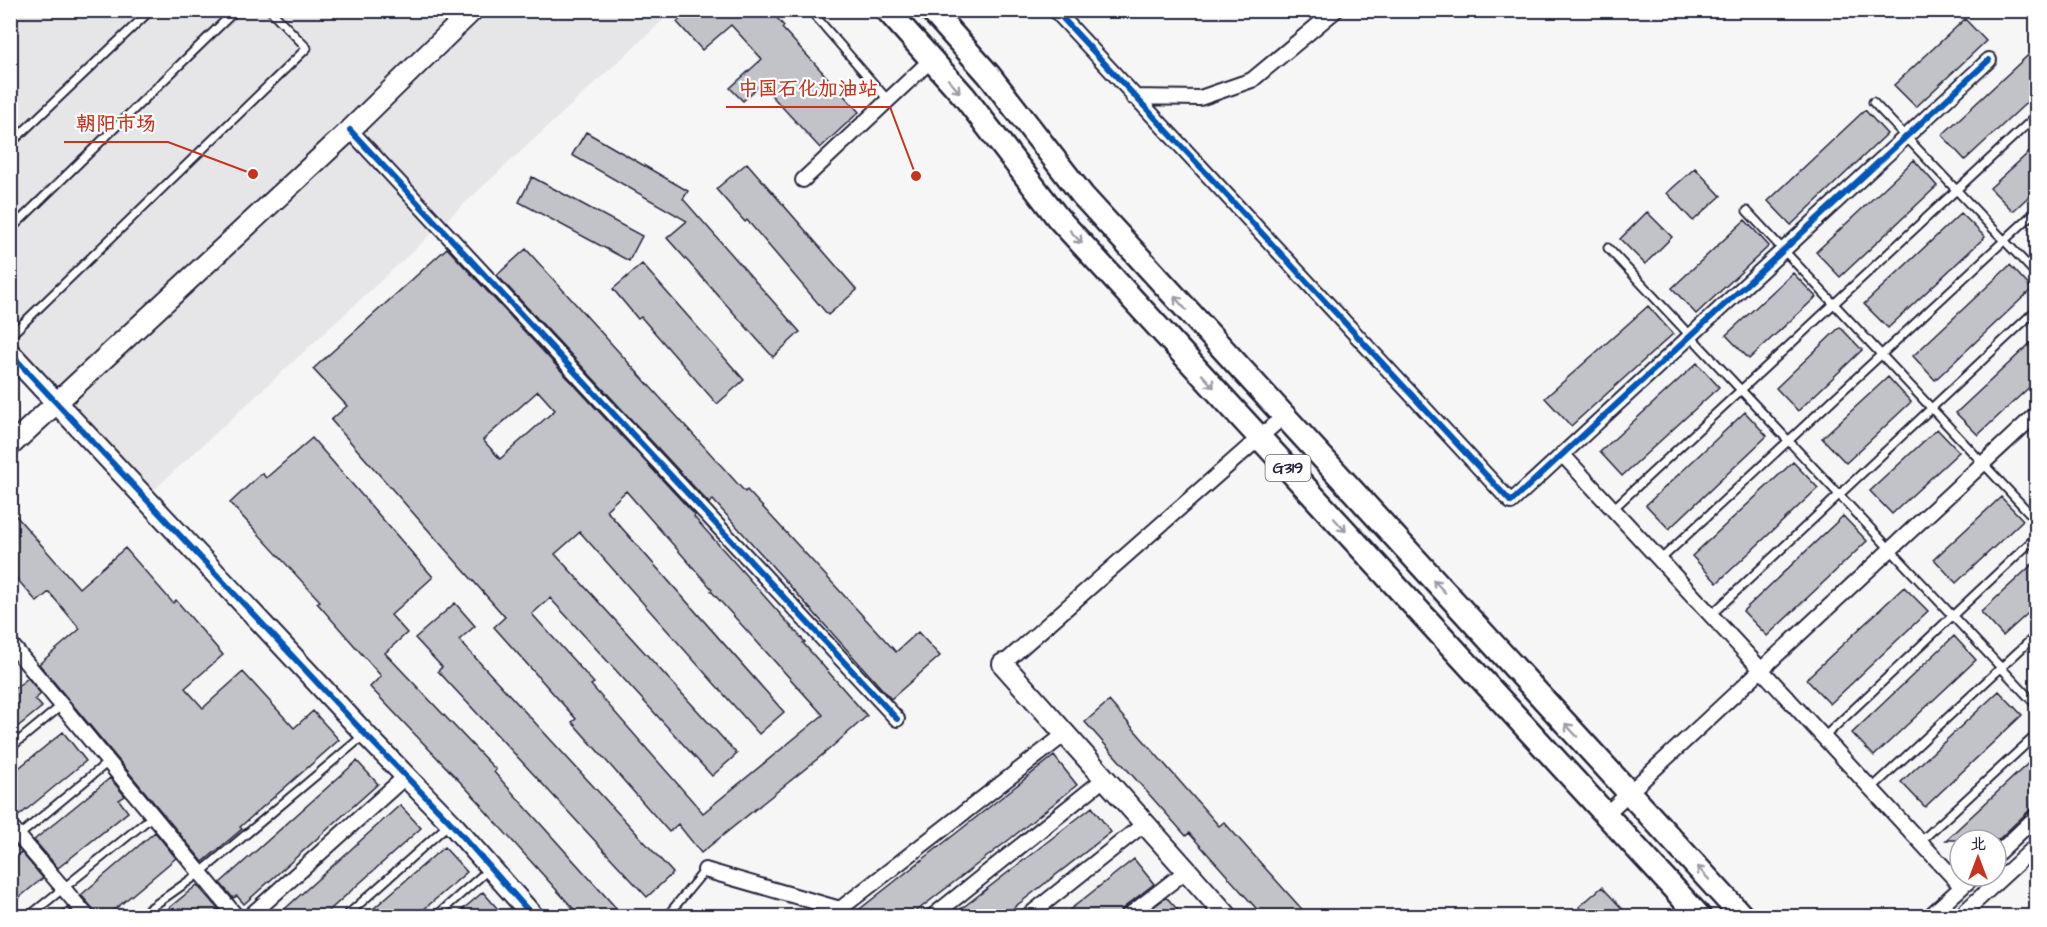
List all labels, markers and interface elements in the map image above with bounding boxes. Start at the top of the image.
callout: 中国石化加油站 [726,69,890,107]
text: 中国石化加油站 [738,75,878,103]
one-way arrow [947,78,961,93]
callout: 朝阳市场 [64,104,168,142]
text: 朝阳市场 [76,110,156,138]
one-way arrow [1069,230,1083,245]
one-way arrow [1173,295,1187,310]
one-way arrow [1201,373,1215,388]
road number: G319 [1266,455,1310,481]
one-way arrow [1333,517,1347,532]
one-way arrow [1432,579,1446,594]
one-way arrow [1564,722,1578,737]
north arrow [1948,828,2008,888]
text: 北 [1970,833,1986,855]
one-way arrow [1696,866,1710,881]

